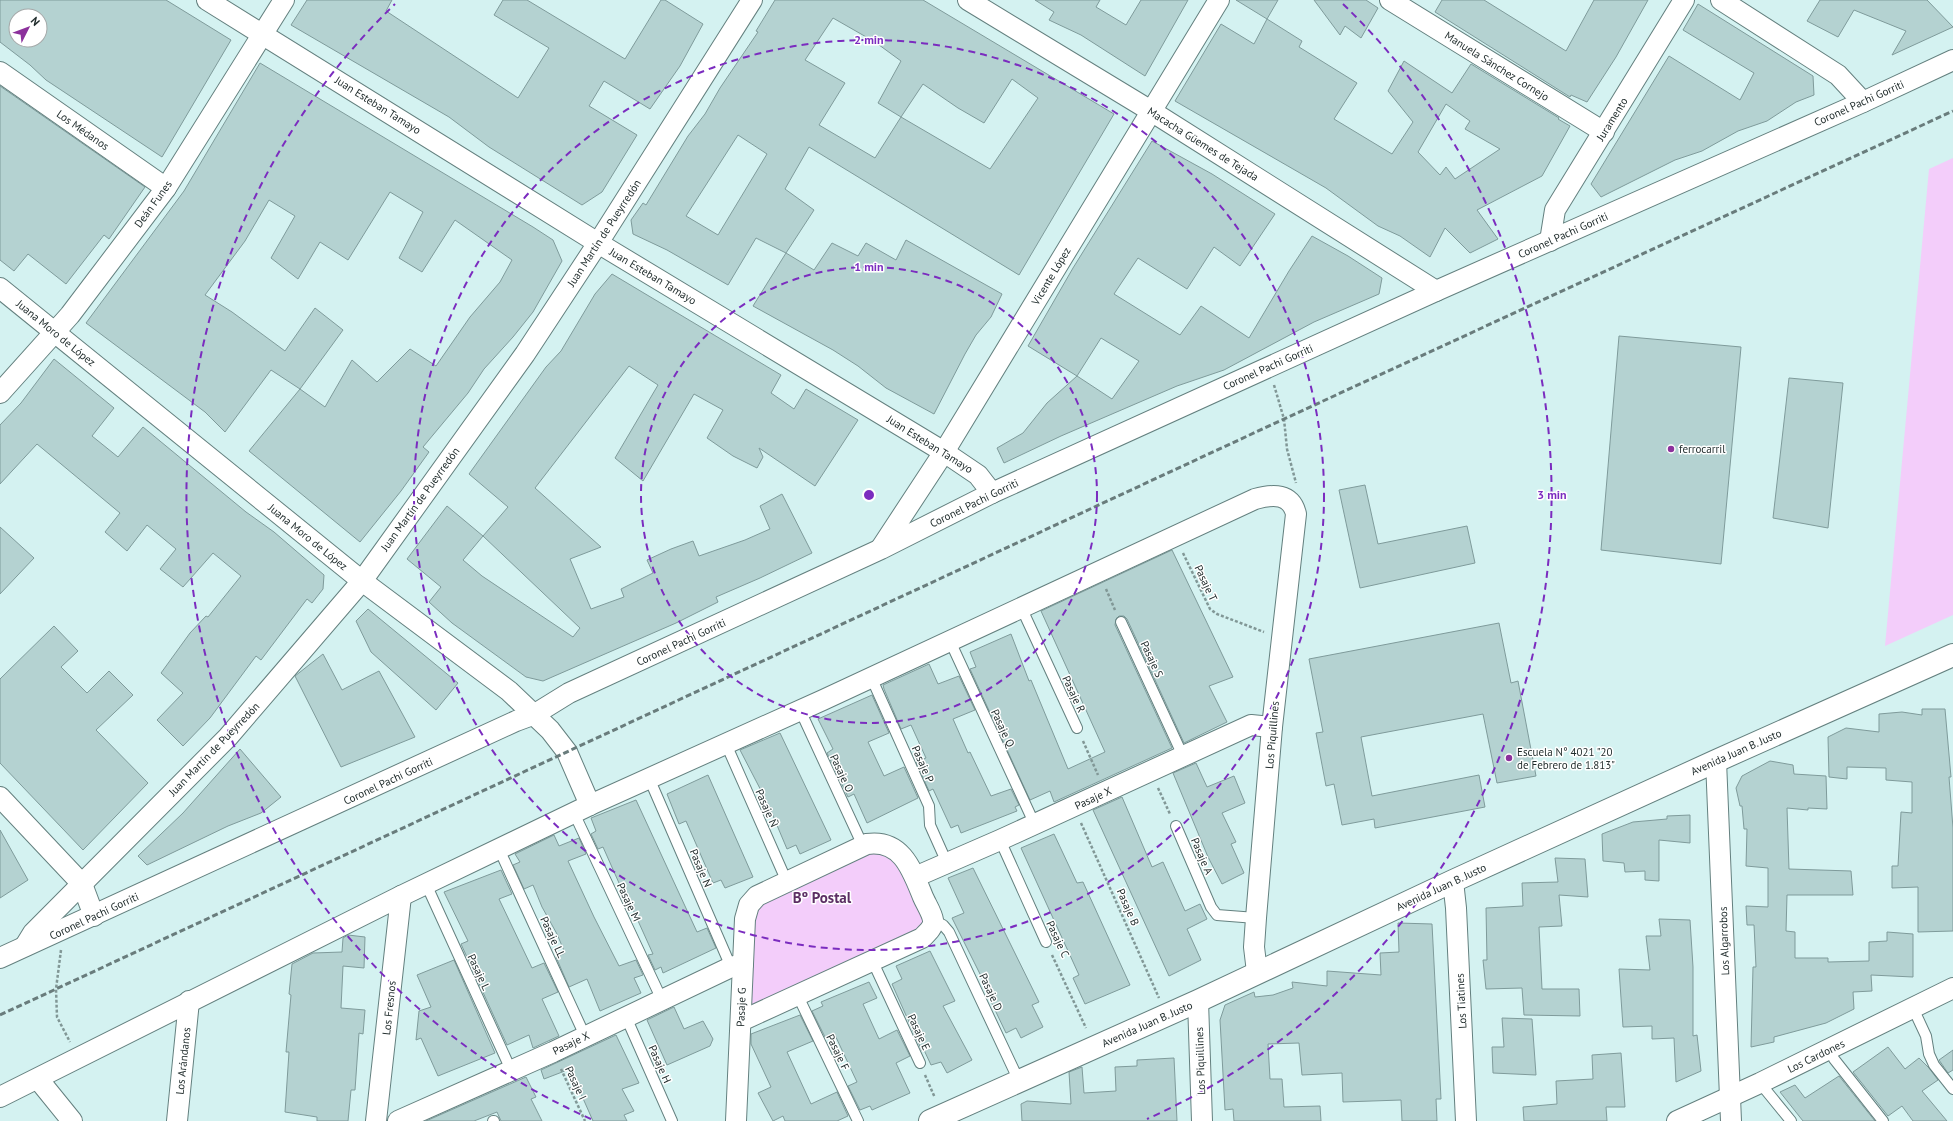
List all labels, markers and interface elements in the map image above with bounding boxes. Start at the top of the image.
north arrow [8,8,48,48]
text: N [28,14,43,29]
street label: Manuela Sánchez Cornejo [1442,28,1552,104]
text: 2 min [854,32,884,47]
street label: Juan Esteban Tamayo [331,72,424,137]
street label: Coronel Pachi Gorriti [1812,77,1906,129]
street label: Juramento [1593,95,1631,144]
street label: Macacha Güemes de Tejada [1145,104,1261,184]
street label: Los Médanos [54,107,112,153]
street label: Deán Funes [131,177,175,230]
street label: Juan Martín de Pueyrredón [564,177,644,290]
street label: Coronel Pachi Gorriti [1516,209,1610,261]
street label: Juan Esteban Tamayo [606,244,699,308]
street label: Vicente López [1028,245,1074,308]
text: 1 min [854,259,884,274]
street label: Juana Moro de López [13,296,98,369]
street label: Coronel Pachi Gorriti [1221,341,1315,393]
street label: Juan Esteban Tamayo [883,411,976,476]
place label: ferrocarril [1679,442,1726,456]
street label: Juan Martín de Pueyrredón [377,444,462,554]
marker: ferrocarril [1666,444,1676,454]
street label: Coronel Pachi Gorriti [927,475,1021,531]
text: 3 min [1537,487,1567,502]
centre of rings [862,488,876,502]
street label: Juana Moro de López [265,500,350,573]
street label: Pasaje T [1192,563,1220,603]
street label: Coronel Pachi Gorriti [634,615,728,669]
street label: Pasaje S [1137,639,1167,680]
street label: Pasaje R [1059,673,1089,715]
street label: Juan Martín de Pueyrredón [165,699,262,800]
street label: Los Piquillines [1262,700,1282,769]
street label: Pasaje Q [988,707,1018,750]
street label: Avenida Juan B. Justo [1688,726,1784,778]
street label: Pasaje P [909,743,937,785]
place label: Escuela N° 4021 "20 de Febrero de 1.813" [1517,745,1615,772]
street label: Pasaje O [827,752,857,794]
marker: Escuela N° 4021 "20 de Febrero de 1.813" [1504,753,1514,763]
street label: Coronel Pachi Gorriti [341,754,435,808]
street label: Pasaje X [1072,783,1114,813]
street label: Pasaje Ñ [752,787,782,829]
street label: Pasaje A [1188,835,1216,877]
street label: Pasaje N [687,847,715,889]
street label: Avenida Juan B. Justo [1394,860,1488,914]
street label: Pasaje M [614,880,644,924]
street label: Pasaje B [1114,886,1142,928]
district label: Bº Postal [793,888,852,907]
street label: Coronel Pachi Gorriti [47,889,141,943]
street label: Los Algarrobos [1716,906,1732,976]
street label: Pasaje LL [537,914,569,960]
street label: Pasaje C [1043,918,1073,960]
street label: Pasaje L [465,952,494,993]
street label: Pasaje D [976,971,1006,1013]
street label: Los Tiatines [1453,973,1469,1029]
street label: Los Fresnos [379,980,399,1036]
street label: Pasaje G [733,987,749,1027]
street label: Avenida Juan B. Justo [1099,998,1195,1050]
street label: Pasaje E [904,1012,934,1053]
street label: Los Arándanos [172,1026,194,1095]
street label: Los Piquillines [1192,1026,1208,1095]
street label: Pasaje X [550,1028,592,1058]
street label: Pasaje F [823,1032,853,1073]
street label: Los Cardones [1785,1036,1847,1076]
street label: Pasaje H [645,1043,675,1085]
street label: Pasaje I [562,1064,590,1102]

